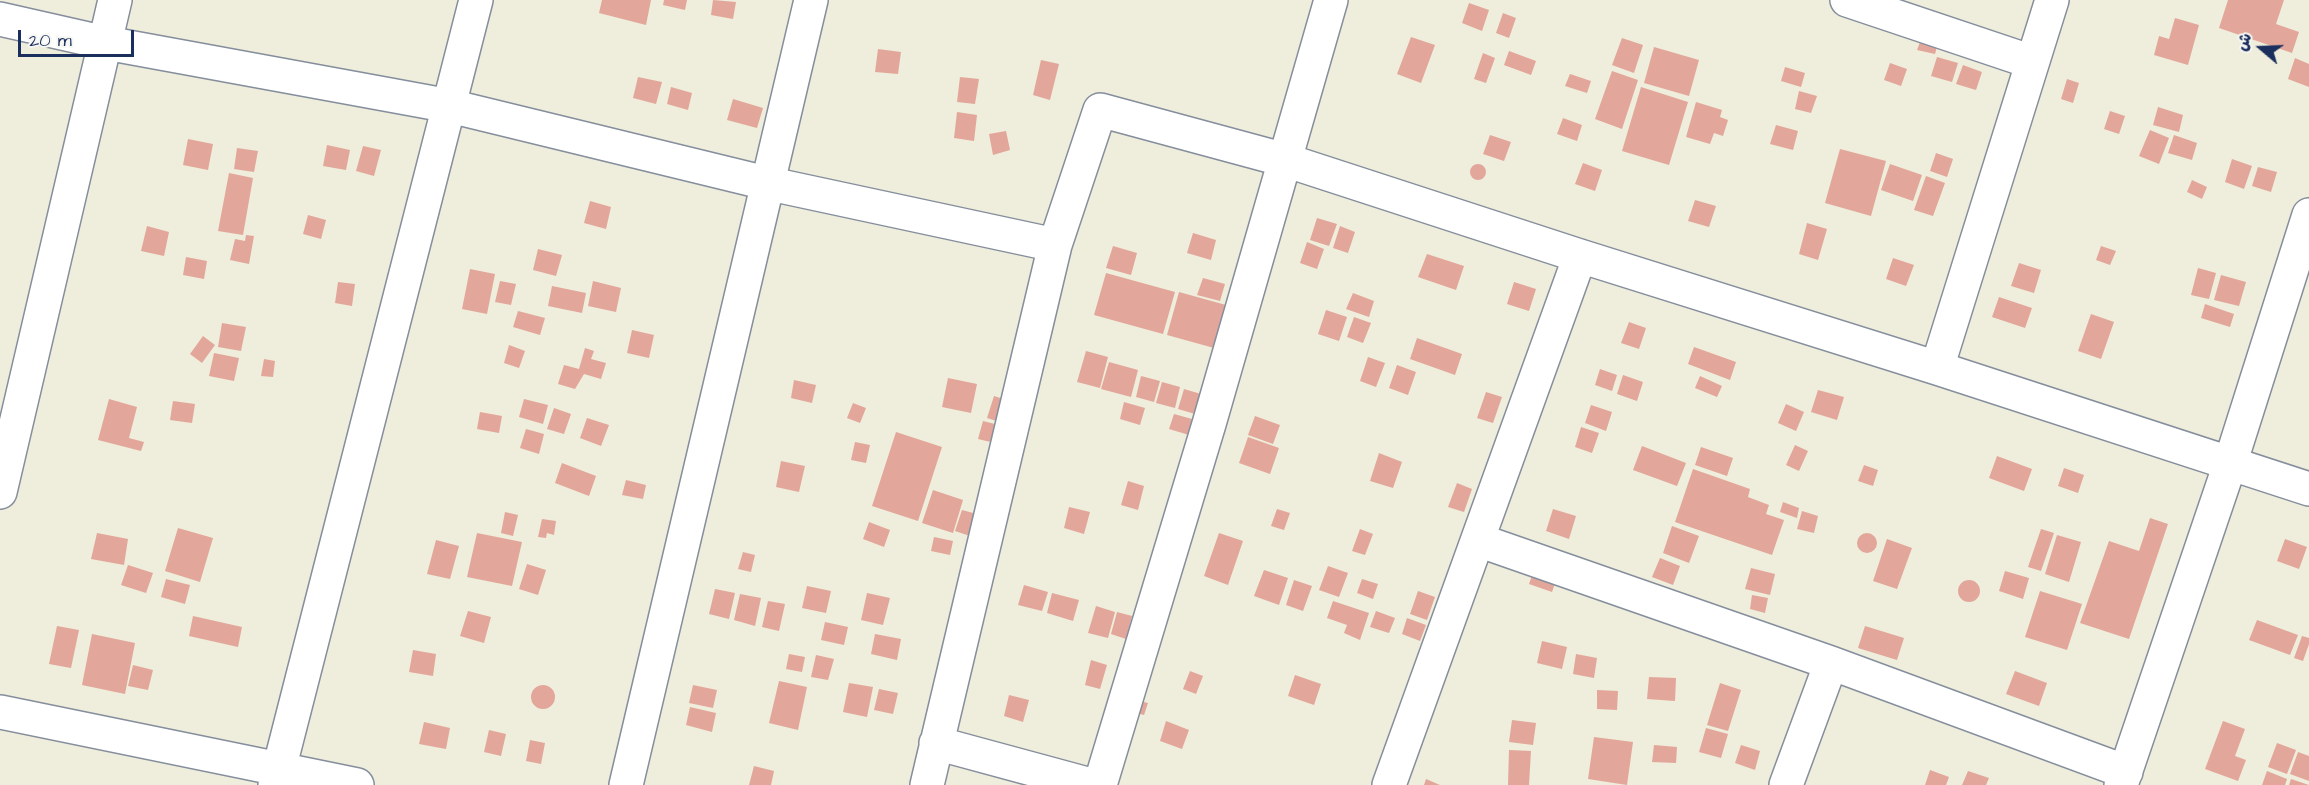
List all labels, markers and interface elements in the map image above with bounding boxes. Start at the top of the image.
scale bar [21,18,136,56]
north arrow [2231,18,2291,78]
text: 20 m [29,28,72,53]
text: ش [2231,30,2257,54]

